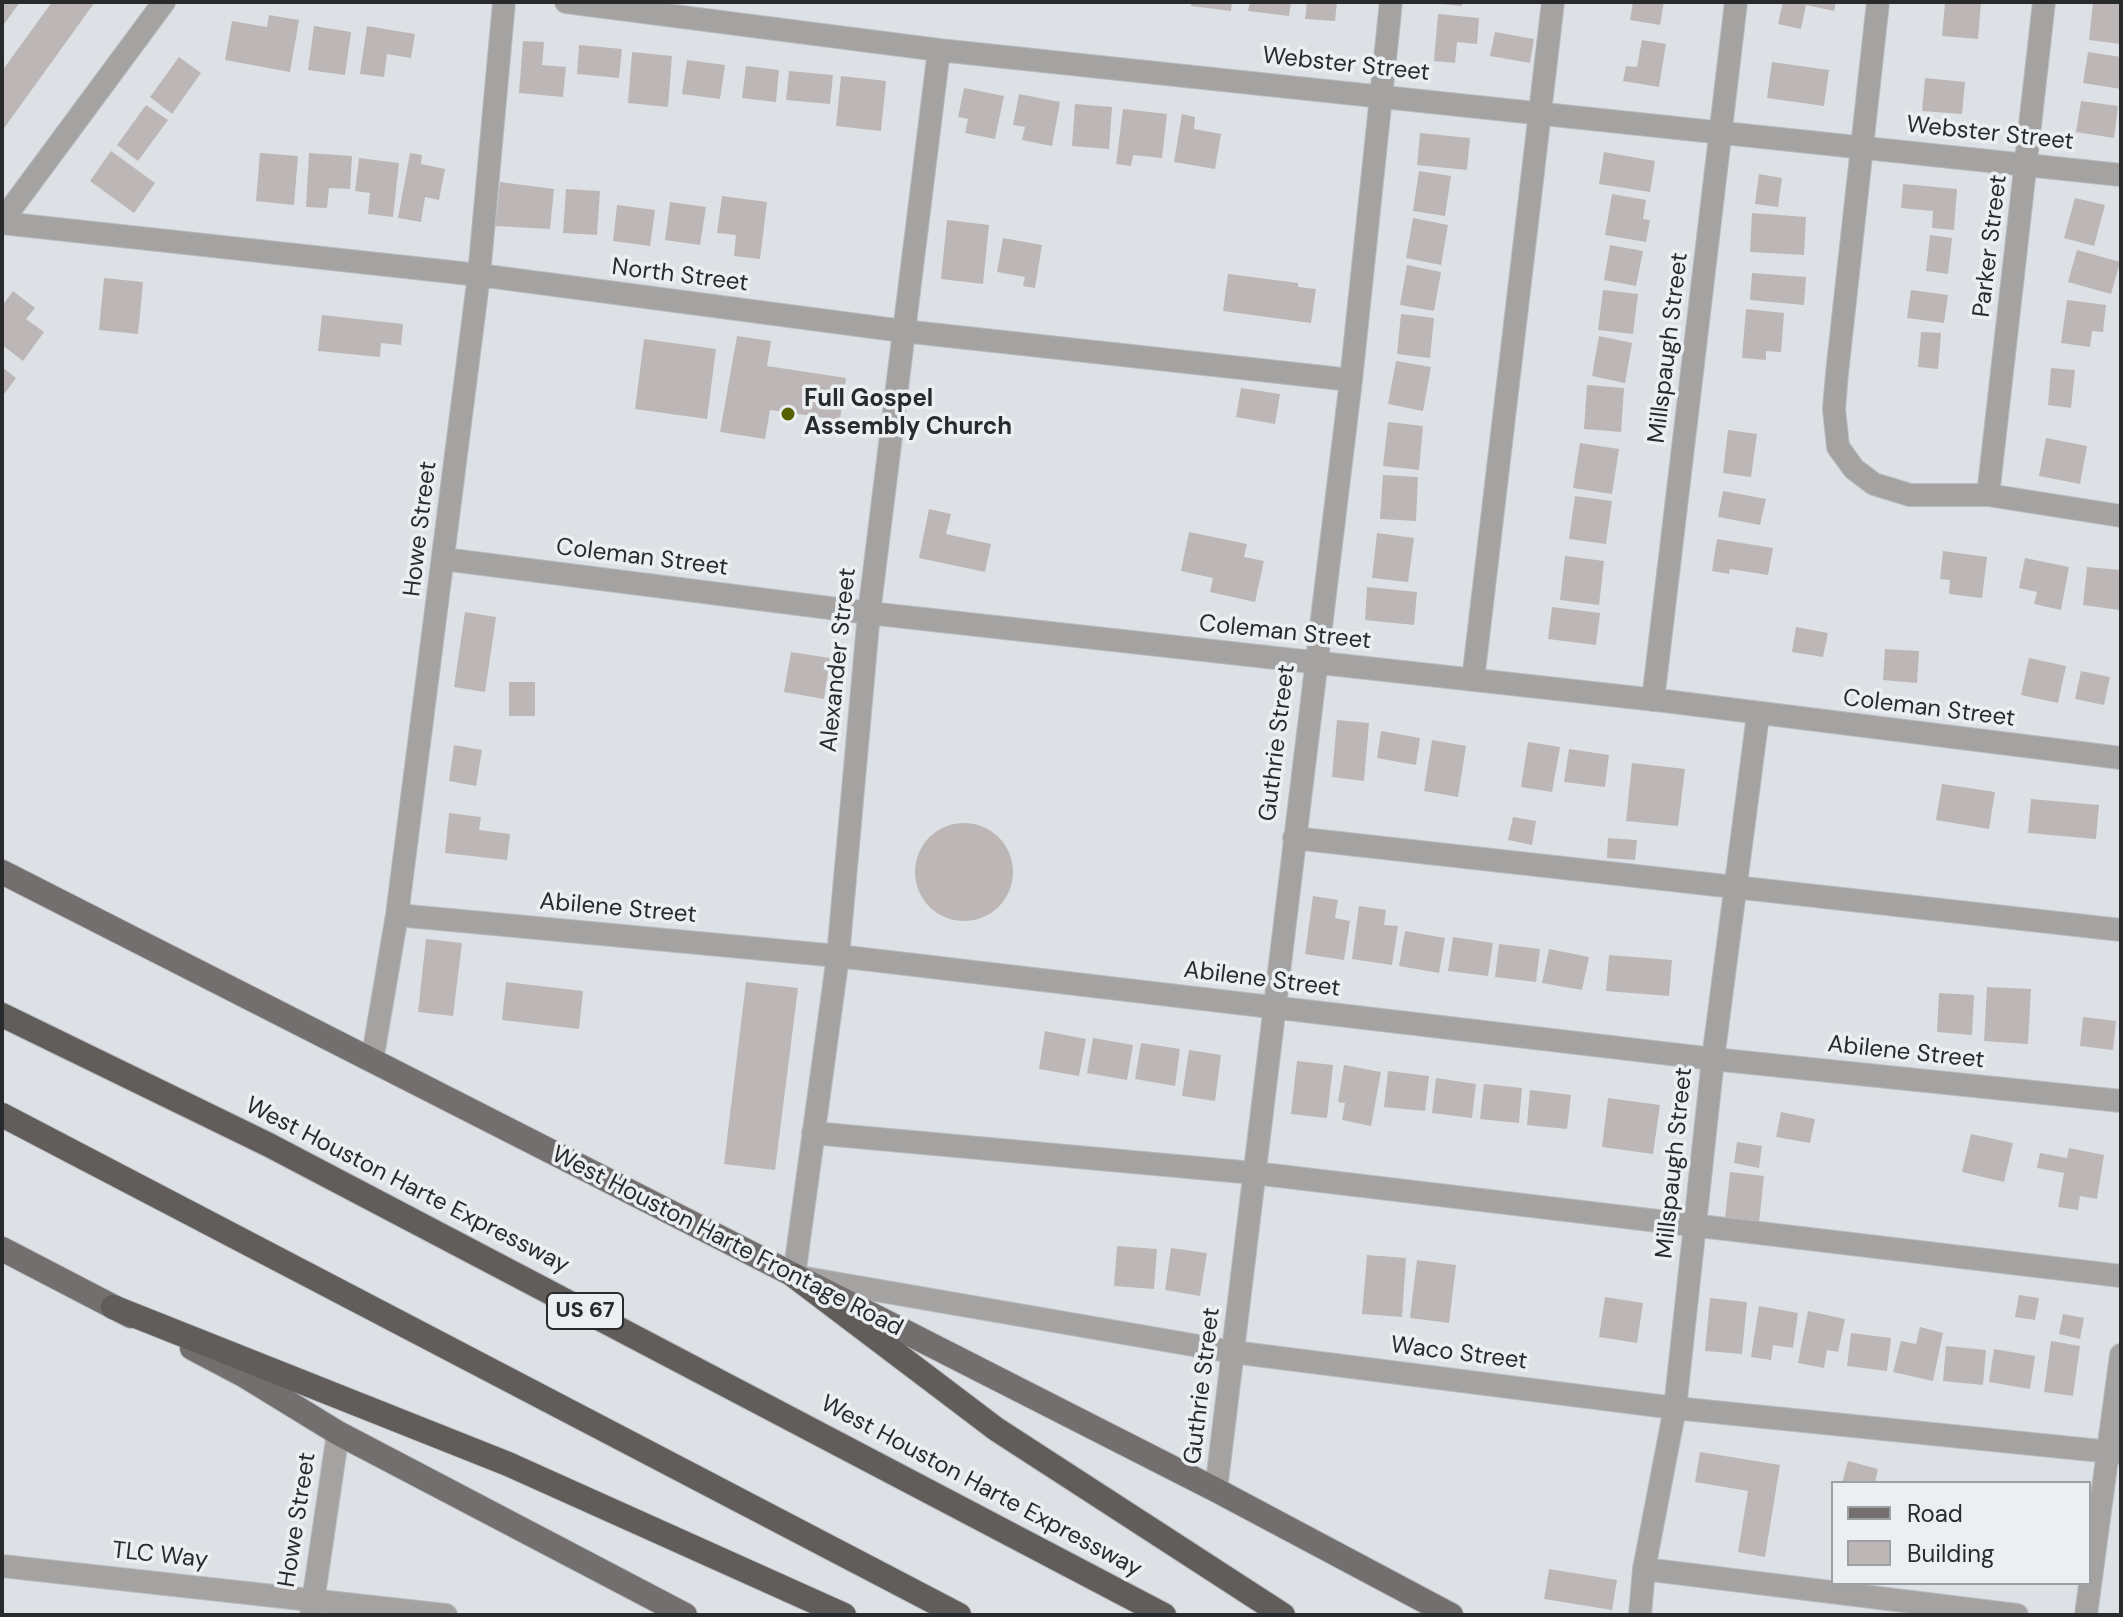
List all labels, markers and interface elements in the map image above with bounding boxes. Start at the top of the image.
street label: Webster Street [1261,42,1431,88]
street label: Webster Street [1905,111,2075,157]
street label: Parker Street [1968,173,2014,319]
street label: Millspaugh Street [1643,251,1695,445]
street label: North Street [610,253,750,299]
place label: Full Gospel Assembly Church [804,386,1012,442]
marker: Full Gospel Assembly Church [779,405,797,423]
street label: Howe Street [398,460,444,598]
street label: Coleman Street [554,533,730,583]
street label: Alexander Street [815,567,863,753]
street label: Coleman Street [1197,610,1373,656]
street label: Guthrie Street [1254,663,1302,823]
street label: Coleman Street [1841,684,2017,734]
street label: Abilene Street [538,888,698,930]
street label: Abilene Street [1182,956,1342,1004]
street label: Abilene Street [1826,1030,1986,1076]
street label: Millspaugh Street [1651,1066,1699,1260]
street label: West Houston Harte Expressway [240,1092,574,1280]
street label: West Houston Harte Frontage Road [547,1141,907,1343]
road number: US 67 [547,1293,623,1329]
street label: Guthrie Street [1179,1306,1227,1466]
street label: Waco Street [1389,1331,1529,1377]
street label: West Houston Harte Expressway [815,1390,1147,1584]
street label: Howe Street [273,1451,323,1589]
legend [1831,1481,2091,1585]
text: Road [1907,1498,1963,1529]
street label: TLC Way [111,1537,209,1575]
text: Building [1907,1538,1994,1569]

